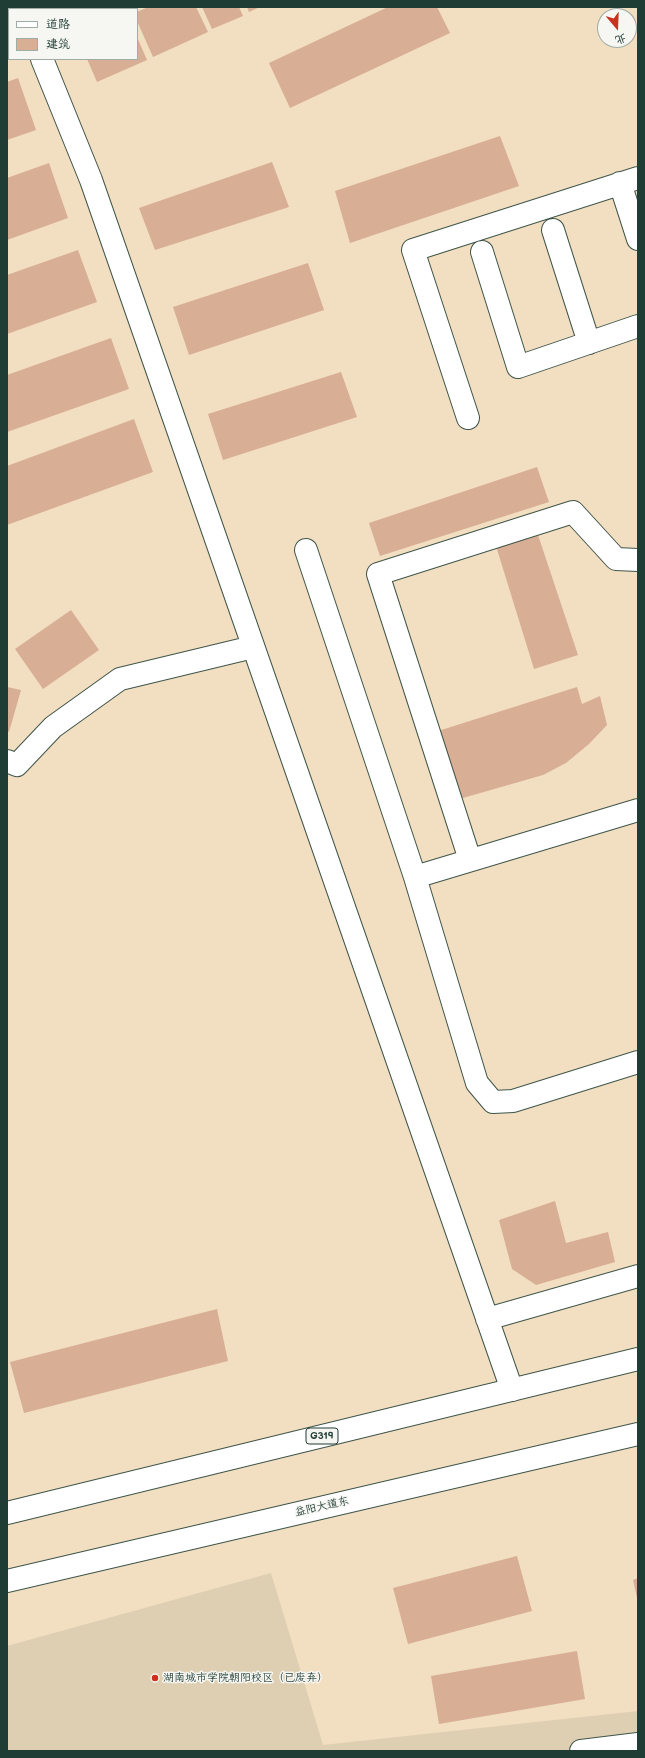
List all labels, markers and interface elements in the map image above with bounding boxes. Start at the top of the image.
legend [8,8,138,60]
north arrow [597,8,637,48]
text: 道路 [46,17,70,32]
text: 北 [613,31,628,47]
text: 建筑 [46,37,70,52]
road number: G319 [306,1428,338,1444]
street label: 益阳大道东 [294,1494,350,1520]
place label: 湖南城市学院朝阳校区（已废弃） [163,1671,328,1685]
marker: 湖南城市学院朝阳校区（已废弃） [150,1673,160,1683]

